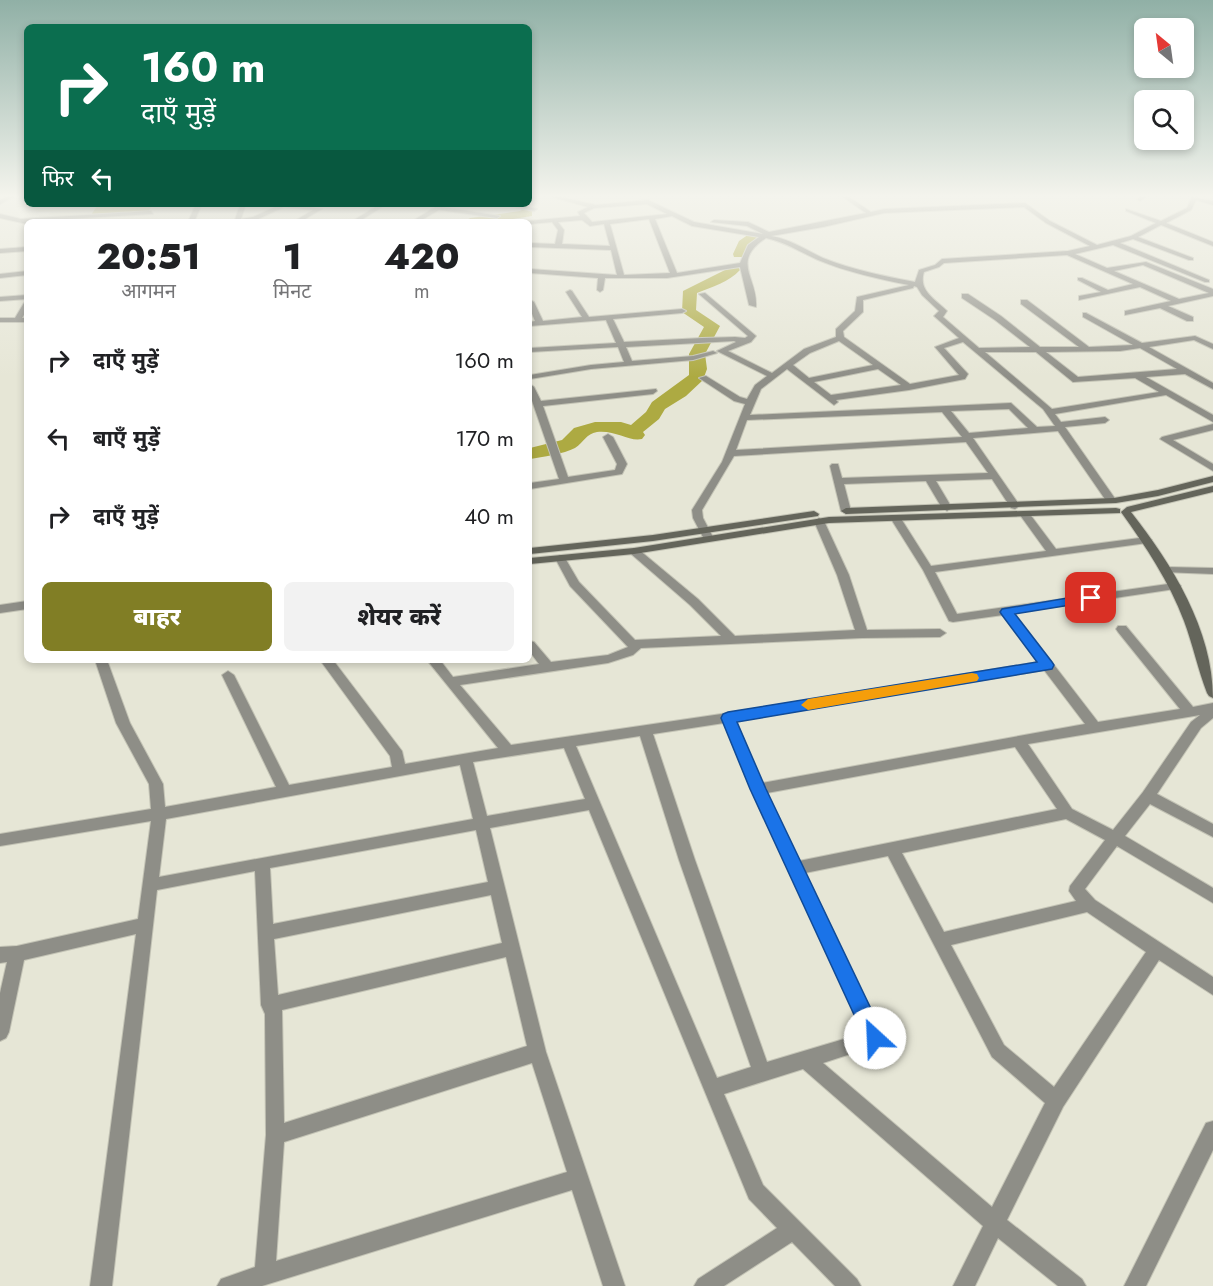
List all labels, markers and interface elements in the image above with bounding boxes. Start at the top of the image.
north arrow [1134,18,1194,78]
map controls [1134,18,1194,150]
text: 160 m [141,37,265,98]
icon: right [42,48,120,126]
button: search [1134,90,1194,150]
text: दाएँ मुड़ें [141,93,216,132]
text: फिर [42,162,74,194]
icon: left [86,162,119,195]
text: 20:51 [97,230,201,282]
text: 1 [283,230,302,282]
text: 420 [384,230,459,282]
text: आगमन [121,277,176,306]
text: मिनट [273,277,311,306]
text: m [414,277,430,306]
icon: right [42,344,75,377]
text: दाएँ मुड़ें [93,344,159,376]
text: 160 m [454,344,514,376]
icon: left [42,422,75,455]
text: बाएँ मुड़ें [93,422,160,454]
text: 170 m [456,422,514,454]
icon: right [42,500,75,533]
text: दाएँ मुड़ें [93,500,159,532]
text: 40 m [464,500,514,532]
pin [1065,572,1116,623]
icon: arrive [1074,581,1107,614]
button: बाहर [42,582,272,651]
button: शेयर करें [284,582,514,651]
position arrow [843,1006,907,1070]

